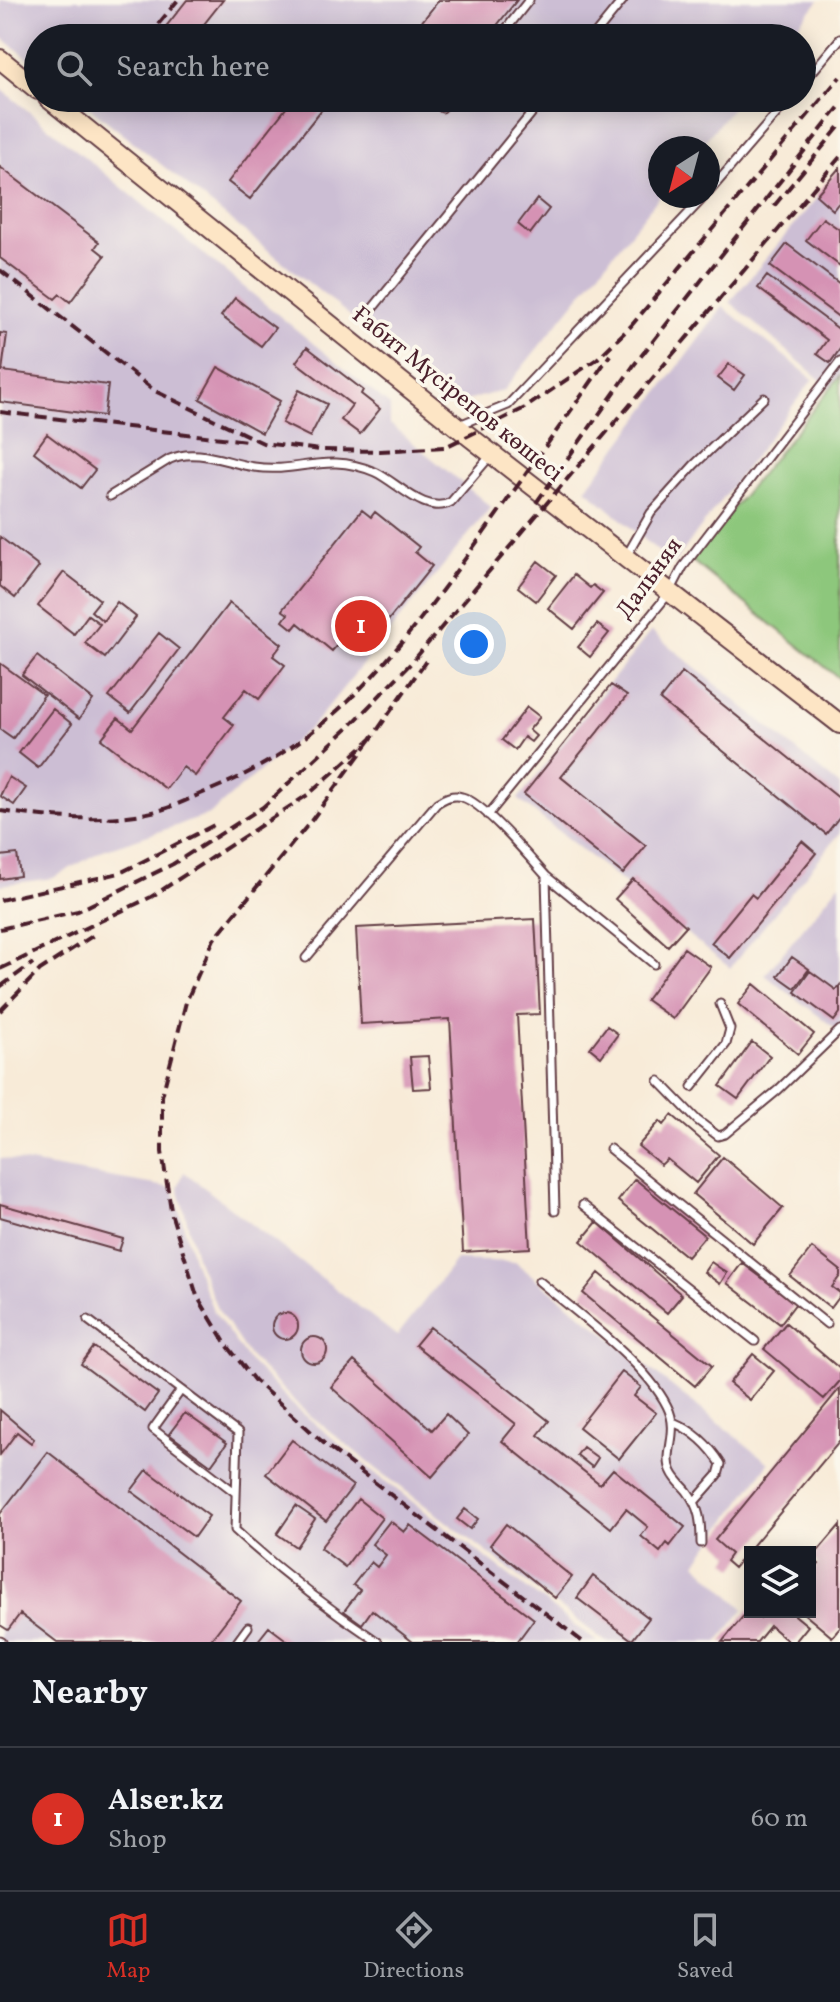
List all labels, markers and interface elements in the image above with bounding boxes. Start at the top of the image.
search box [24,24,816,112]
icon: search [52,46,96,90]
text: Search here [116,47,270,89]
north arrow [648,136,720,208]
street label: Ғабит Мүсірепов көшесі [344,299,570,491]
street label: Дальняя [609,531,691,627]
pin: 1 [335,596,387,656]
your location [454,624,494,664]
map controls [744,1546,816,1618]
button: layers [744,1546,816,1618]
text: Nearby [32,1671,148,1718]
text: Alser.kz [108,1780,223,1822]
text: 1 [53,1801,63,1837]
text: 60 m [751,1801,808,1837]
text: Shop [108,1822,167,1858]
tab: Map [106,1908,150,1987]
tab: Directions [363,1908,464,1987]
tab: Saved [677,1908,734,1987]

